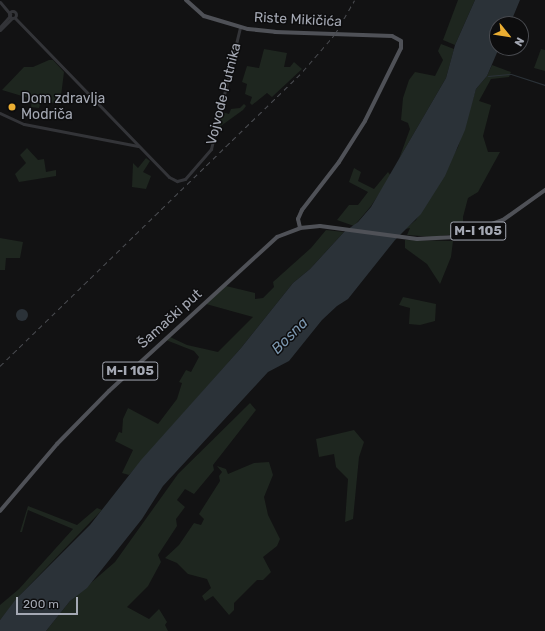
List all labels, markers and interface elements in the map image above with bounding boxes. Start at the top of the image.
street label: Riste Mikičića [254,9,342,31]
north arrow [489,16,529,56]
text: N [511,35,527,48]
street label: Vojvode Putnika [203,41,245,147]
place label: Dom zdravlja Modriča [21,91,105,124]
marker: Dom zdravlja Modriča [6,101,18,113]
road number: M-I 105 [450,220,506,242]
street label: Šamački put [134,286,206,352]
water label: Bosna [268,314,312,358]
road number: M-I 105 [102,360,158,382]
scale bar [18,589,80,615]
text: 200 m [23,597,59,611]

